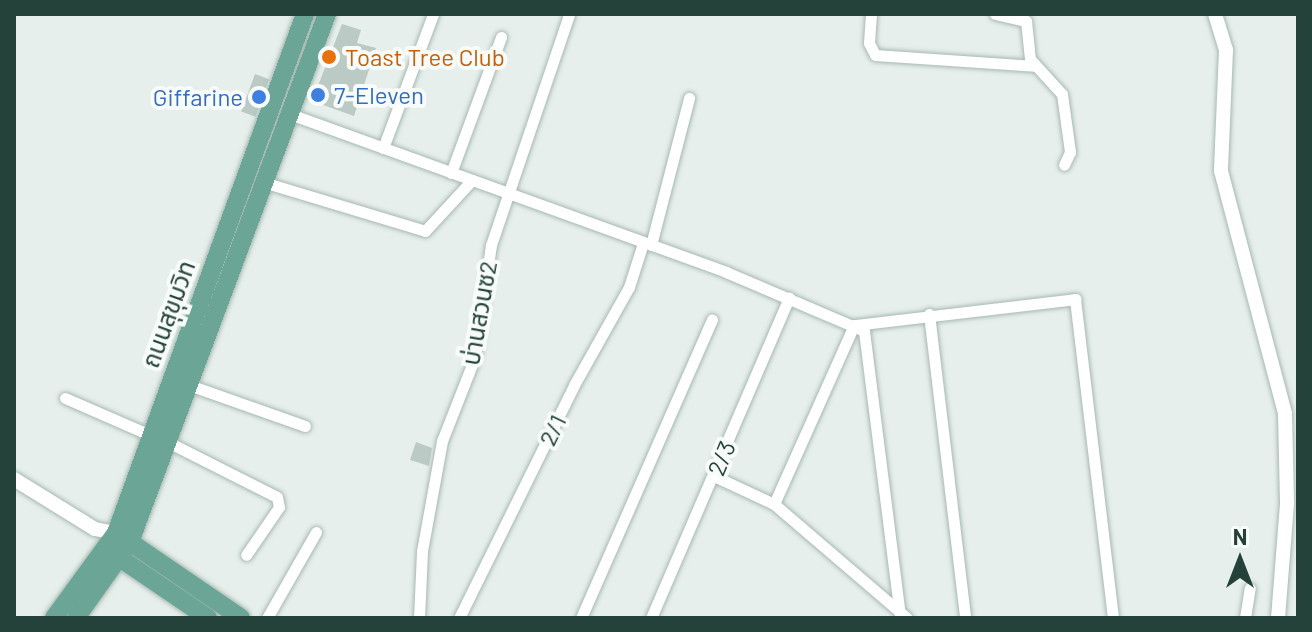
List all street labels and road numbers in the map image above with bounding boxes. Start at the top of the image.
street label: ถนนสุขุมวิท [135,257,201,371]
street label: บ่านสวนซ2 [456,259,502,367]
street label: 2/1 [532,410,572,450]
street label: 2/3 [701,436,741,480]

